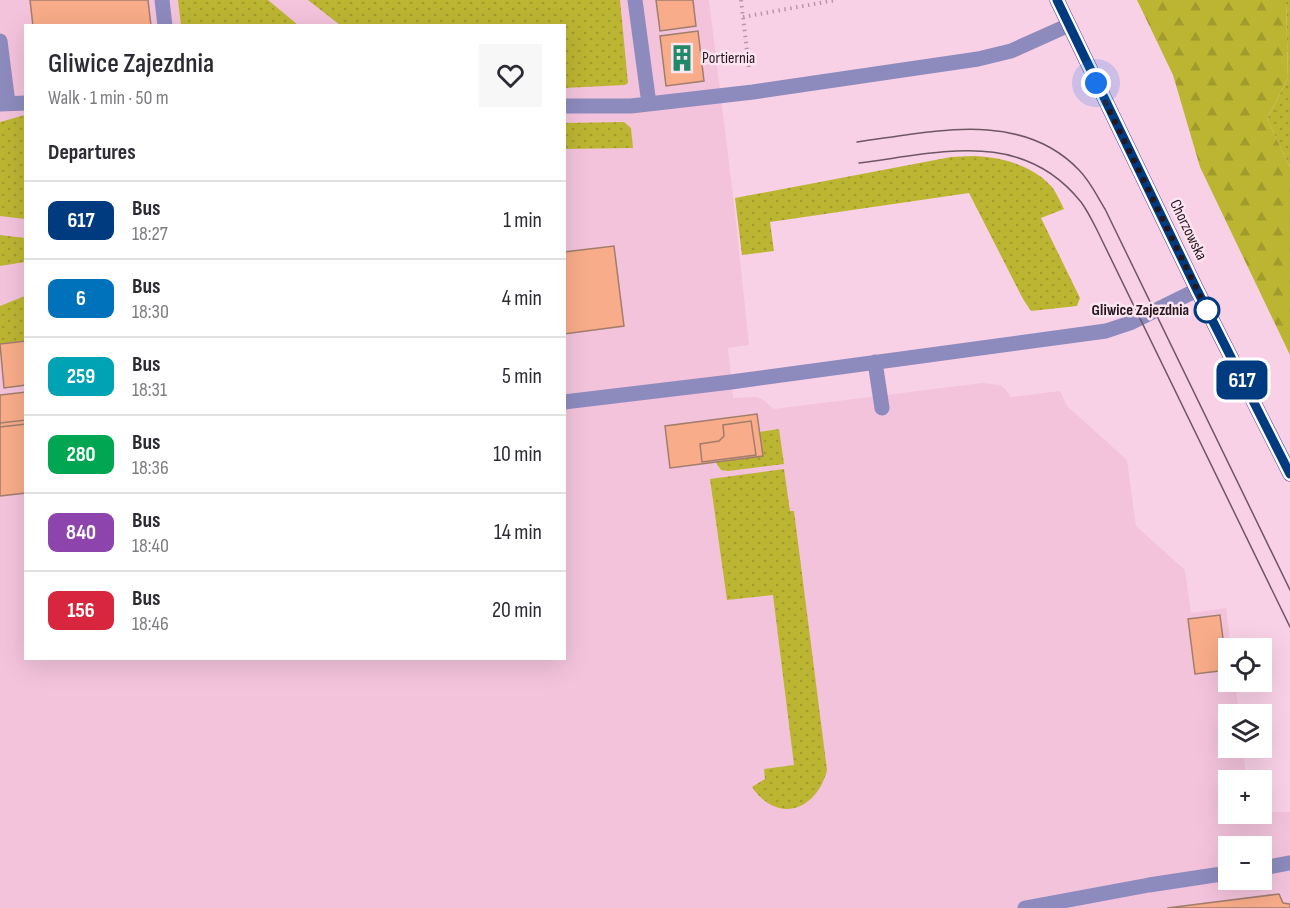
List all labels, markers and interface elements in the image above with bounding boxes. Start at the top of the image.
building icon: Portiernia [667,43,697,73]
button: heart [479,44,542,107]
text: Gliwice Zajezdnia [48,47,214,80]
place label: Portiernia [702,49,755,68]
your location [1081,68,1111,98]
text: Walk · 1 min · 50 m [48,86,168,110]
text: Departures [48,139,136,166]
text: Bus [132,195,161,222]
street label: Chorzowska [1165,197,1211,263]
text: 1 min [503,207,542,234]
text: 617 [67,208,95,233]
text: 18:27 [132,222,168,246]
text: Bus [132,273,161,300]
text: 4 min [502,285,542,312]
text: 6 [76,286,86,311]
marker: Gliwice Zajezdnia [1194,297,1220,323]
text: 18:30 [132,300,169,324]
place label: Gliwice Zajezdnia [1092,301,1189,320]
text: Bus [132,351,161,378]
line badge: 617 [1208,360,1276,400]
text: 5 min [502,363,542,390]
text: 259 [67,364,95,389]
text: 617 [1228,368,1256,393]
text: 18:31 [132,378,167,402]
text: Bus [132,429,161,456]
text: 10 min [493,441,542,468]
text: 280 [66,442,96,467]
text: 18:36 [132,456,169,480]
text: Bus [132,507,161,534]
text: 14 min [494,519,542,546]
text: 840 [66,520,96,545]
text: 18:40 [132,534,169,558]
text: Bus [132,585,161,612]
text: 20 min [492,597,542,624]
text: 156 [67,598,95,623]
text: 18:46 [132,612,169,636]
map controls [1218,638,1272,890]
button: locate [1218,638,1272,692]
button: layers [1218,704,1272,758]
button: + [1218,770,1272,824]
button: − [1218,836,1272,890]

